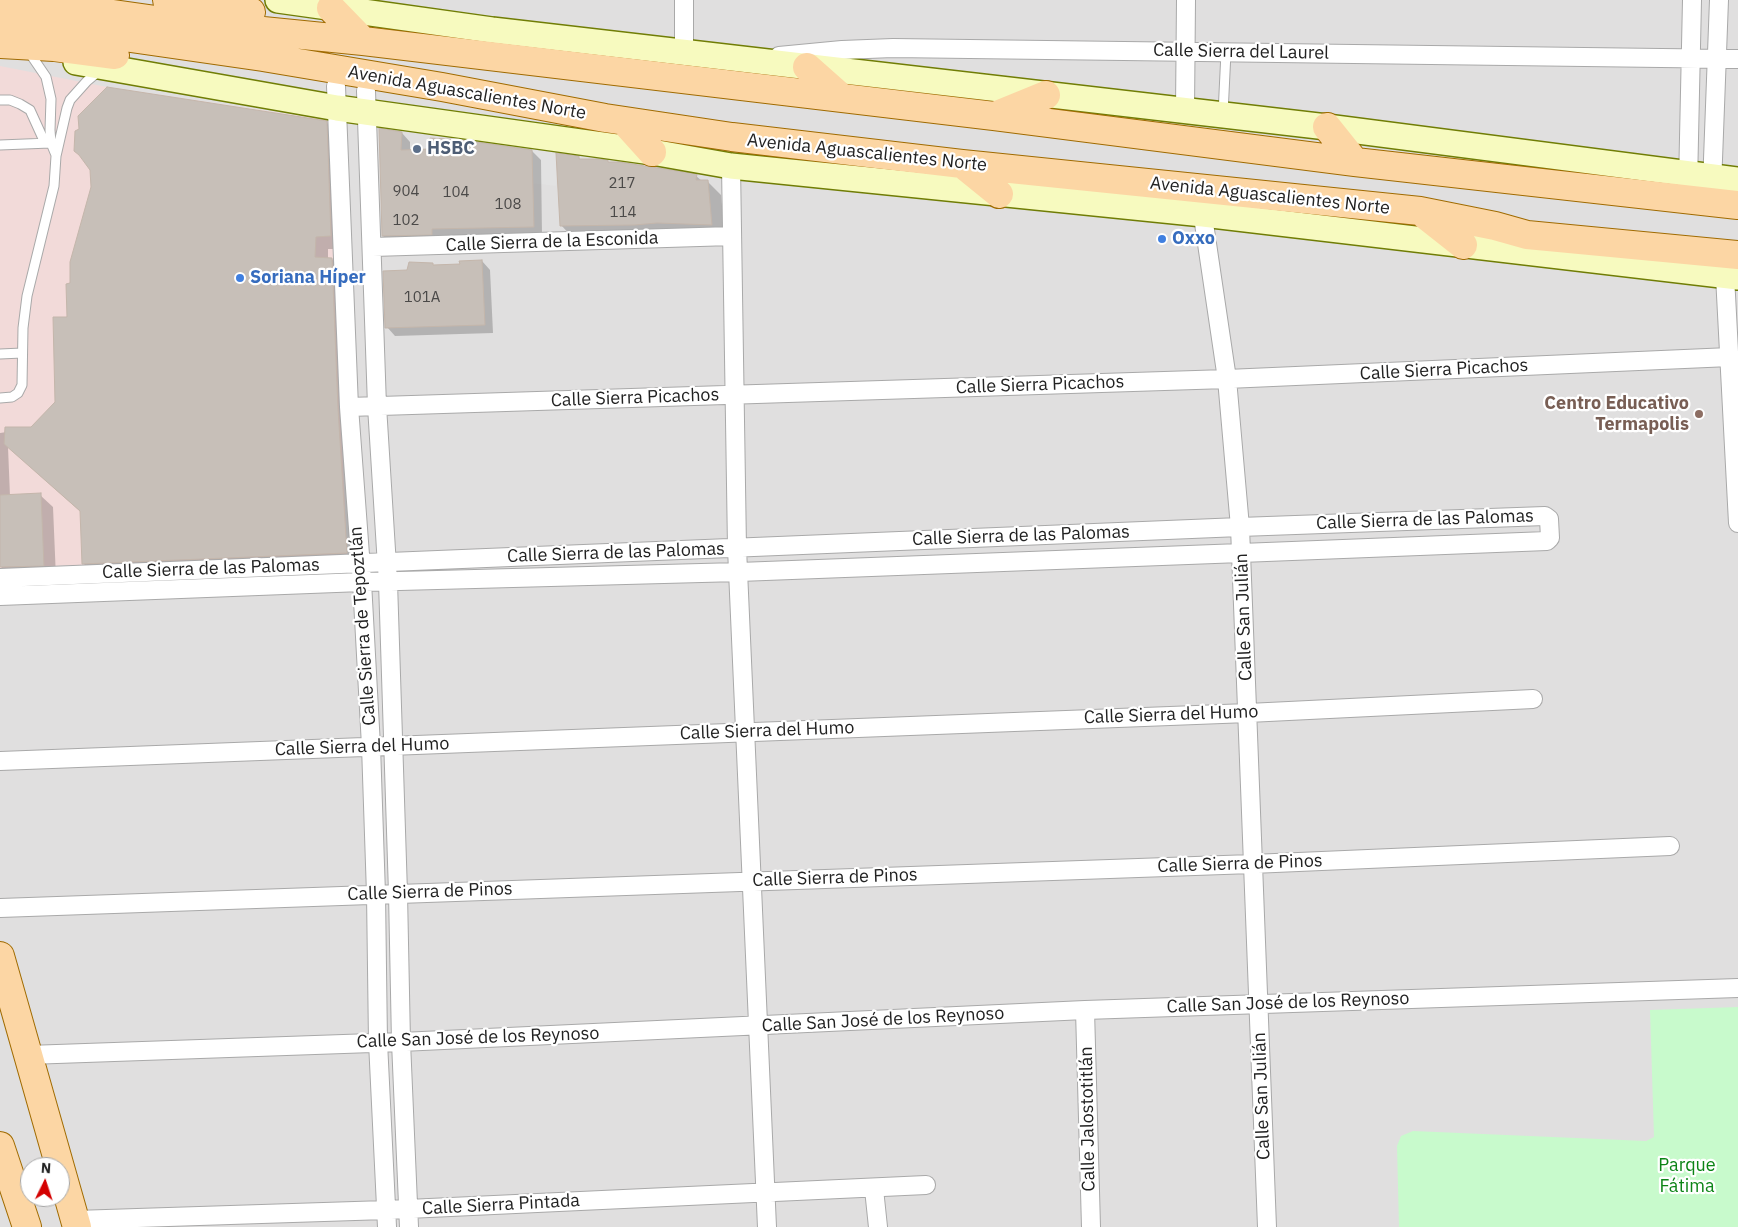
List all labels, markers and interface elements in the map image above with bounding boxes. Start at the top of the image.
street label: Calle Sierra del Laurel [1153,40,1329,64]
street label: Avenida Aguascalientes Norte [346,61,588,125]
street label: Avenida Aguascalientes Norte [746,130,988,176]
place label: HSBC [427,138,475,160]
marker: HSBC [411,143,423,155]
street label: Avenida Aguascalientes Norte [1149,173,1391,219]
house number: 217 [609,175,635,193]
house number: 904 [393,183,419,201]
house number: 104 [443,184,469,202]
house number: 108 [495,196,521,214]
house number: 114 [610,204,636,222]
house number: 102 [393,212,419,230]
street label: Calle Sierra de la Esconida [445,227,659,257]
place label: Oxxo [1172,228,1215,250]
marker: Oxxo [1156,233,1168,245]
place label: Soriana Híper [250,267,366,289]
marker: Soriana Híper [234,272,246,284]
house number: 101A [404,289,440,307]
street label: Calle Sierra Picachos [1359,355,1529,385]
street label: Calle Sierra Picachos [955,371,1125,399]
street label: Calle Sierra Picachos [550,384,720,412]
place label: Centro Educativo Termapolis [1544,393,1689,436]
marker: Centro Educativo Termapolis [1693,408,1705,420]
street label: Calle Sierra de las Palomas [1316,505,1534,535]
street label: Calle Sierra de las Palomas [912,521,1130,551]
street label: Calle Sierra de Tepoztlán [345,526,381,726]
street label: Calle Sierra de las Palomas [507,538,725,568]
street label: Calle San Julián [1231,553,1257,681]
street label: Calle Sierra de las Palomas [102,554,320,584]
street label: Calle Sierra del Humo [1083,701,1259,729]
street label: Calle Sierra del Humo [679,717,855,745]
street label: Calle Sierra del Humo [274,733,450,761]
street label: Calle Sierra de Pinos [1157,850,1323,878]
street label: Calle Sierra de Pinos [752,864,918,892]
street label: Calle Sierra de Pinos [347,878,513,906]
street label: Calle San José de los Reynoso [1166,988,1410,1018]
street label: Calle San José de los Reynoso [761,1003,1005,1037]
street label: Calle San José de los Reynoso [356,1023,600,1053]
street label: Calle San Julián [1249,1032,1275,1160]
street label: Calle Jalostotitlán [1076,1046,1100,1192]
park label: Parque Fátima [1658,1155,1716,1198]
north arrow [20,1157,70,1207]
text: N [40,1159,52,1177]
street label: Calle Sierra Pintada [422,1190,580,1220]

